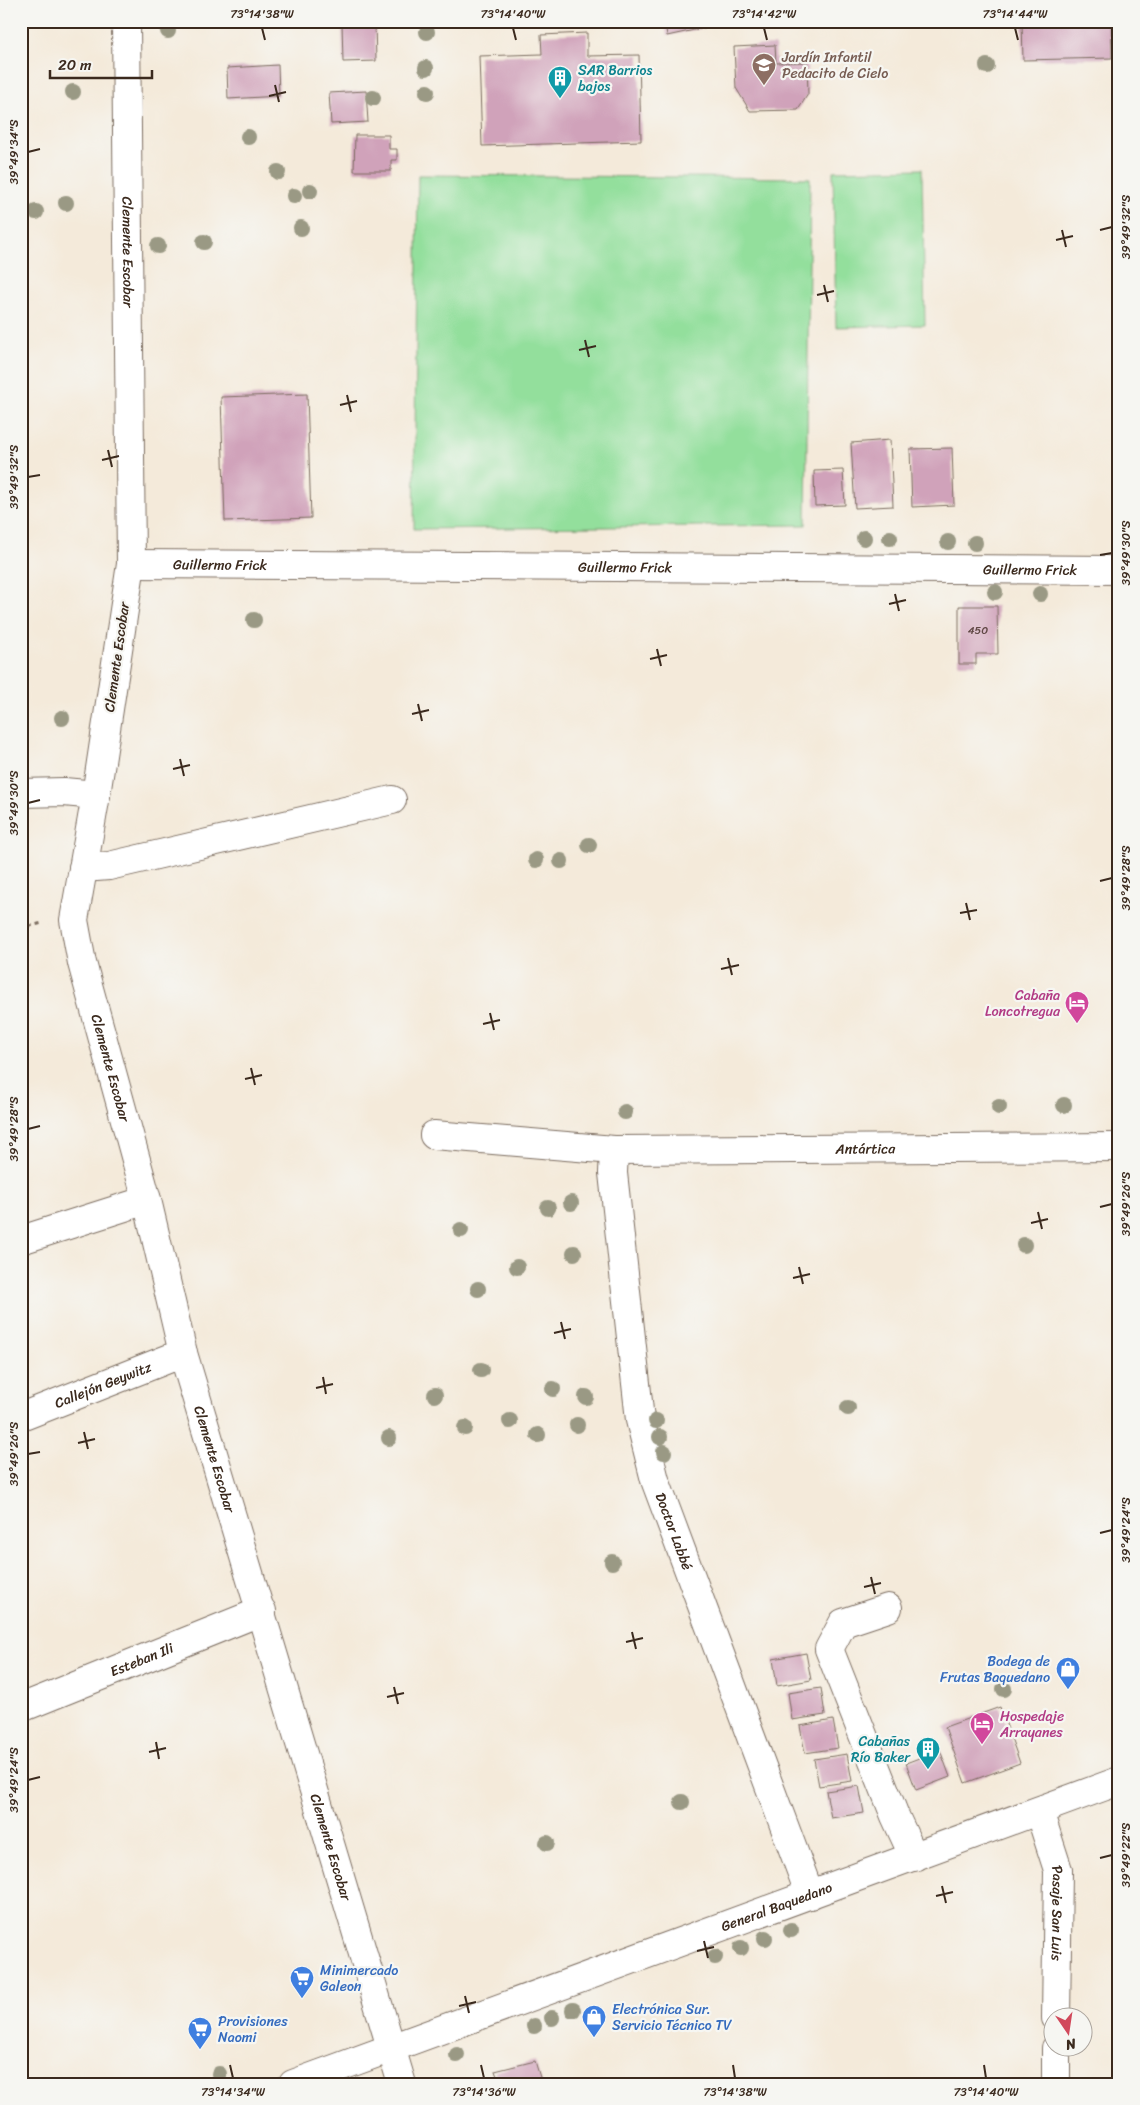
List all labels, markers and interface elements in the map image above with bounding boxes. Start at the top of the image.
text: 73°14'38"W [230,3,295,25]
text: 73°14'40"W [480,3,546,25]
text: 73°14'42"W [732,3,797,25]
text: 73°14'44"W [983,3,1048,25]
place label: Jardín Infantil Pedacito de Cielo [781,45,888,86]
scale bar [50,48,152,80]
text: 20 m [58,52,92,78]
school or university icon: Jardín Infantil Pedacito de Cielo [751,52,777,86]
place label: SAR Barrios bajos [578,58,652,99]
building icon: SAR Barrios bajos [547,65,573,99]
text: 39°49'34"S [3,119,25,185]
text: 39°49'32"S [1115,194,1137,259]
street label: Clemente Escobar [115,196,141,309]
text: 39°49'32"S [3,444,25,509]
text: 39°49'30"S [1115,520,1137,586]
street label: Guillermo Frick [173,552,268,577]
street label: Guillermo Frick [578,554,673,580]
street label: Guillermo Frick [983,557,1078,582]
street label: Clemente Escobar [97,599,137,714]
house number: 450 [968,621,988,640]
text: 39°49'30"S [3,770,25,836]
text: 39°49'28"S [1115,845,1137,911]
place label: Cabaña Loncotregua [985,983,1061,1024]
hotel icon: Cabaña Loncotregua [1064,990,1090,1024]
street label: Clemente Escobar [84,1011,138,1126]
text: 39°49'28"S [3,1096,25,1162]
street label: Antártica [834,1136,896,1161]
text: 39°49'26"S [1115,1171,1137,1236]
street label: Callejón Geywitz [51,1354,155,1415]
street label: Clemente Escobar [187,1402,243,1517]
text: 39°49'26"S [3,1421,25,1486]
street label: Doctor Labbé [648,1489,700,1574]
text: 39°49'24"S [1115,1497,1137,1563]
street label: Esteban Ili [106,1635,178,1684]
place label: Bodega de Frutas Baquedano [940,1649,1050,1690]
shop icon: Bodega de Frutas Baquedano [1055,1656,1081,1690]
place label: Hospedaje Arrayanes [999,1704,1064,1745]
hotel icon: Hospedaje Arrayanes [969,1711,995,1745]
place label: Cabañas Río Baker [851,1729,911,1770]
building icon: Cabañas Río Baker [915,1736,941,1770]
text: 39°49'24"S [3,1747,25,1813]
street label: Clemente Escobar [303,1790,359,1905]
text: 39°49'22"S [1115,1822,1137,1887]
street label: Pasaje San Luis [1044,1862,1071,1961]
street label: General Baquedano [717,1875,836,1939]
place label: Minimercado Galeon [320,1958,398,1999]
supermarket icon: Minimercado Galeon [289,1965,315,1999]
place label: Electrónica Sur. Servicio Técnico TV [612,1997,732,2038]
shop icon: Electrónica Sur. Servicio Técnico TV [581,2004,607,2038]
north arrow [1042,2008,1092,2058]
place label: Provisiones Naomi [218,2009,288,2050]
supermarket icon: Provisiones Naomi [187,2016,213,2050]
text: N [1063,2031,1079,2058]
text: 73°14'34"W [201,2081,266,2103]
text: 73°14'36"W [452,2081,516,2103]
text: 73°14'38"W [703,2081,768,2103]
text: 73°14'40"W [953,2081,1019,2103]

